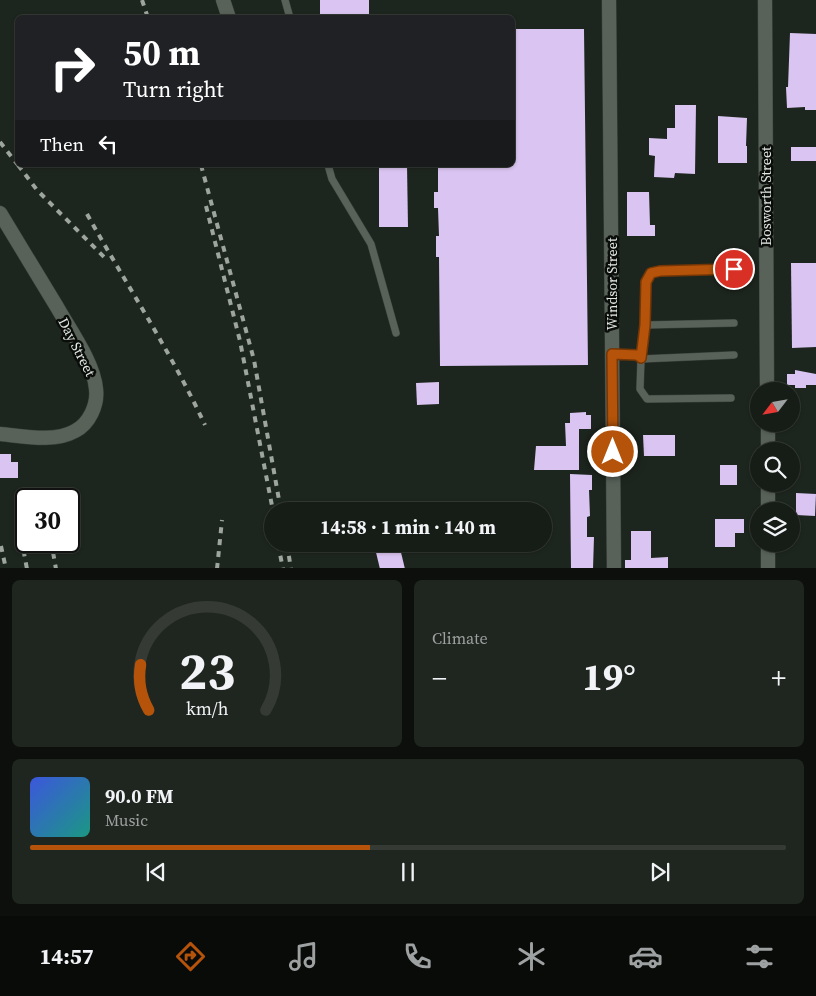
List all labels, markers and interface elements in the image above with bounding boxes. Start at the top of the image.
text: 50 m [123,29,200,77]
icon: right [40,35,105,100]
text: Turn right [123,74,224,104]
icon: left [94,130,122,158]
text: Then [40,131,84,157]
street label: Bosworth Street [756,146,776,246]
street label: Windsor Street [602,237,622,330]
pin [713,248,755,290]
icon: arrive [720,255,748,283]
street label: Day Street [54,314,101,380]
north arrow [750,382,800,432]
map controls [750,382,800,552]
position arrow [586,425,638,477]
button: search [750,442,800,492]
speed limit sign: 30 [15,488,80,553]
button: layers [750,502,800,552]
text: 14:58 · 1 min · 140 m [320,514,496,540]
text: Climate [432,627,488,649]
text: 23 [179,635,235,706]
text: 19° [582,651,636,703]
text: − [432,659,447,697]
text: + [771,659,786,697]
text: km/h [186,696,229,721]
text: 90.0 FM [105,783,174,809]
text: Music [105,809,148,831]
icon: previous [142,858,170,886]
icon: pause [394,858,422,886]
icon: next [646,858,674,886]
icon: directions [173,939,208,974]
icon: music [286,939,321,974]
icon: phone [400,939,435,974]
icon: climate [514,939,549,974]
icon: car [628,939,663,974]
icon: filters [742,939,777,974]
text: 14:57 [39,941,94,971]

